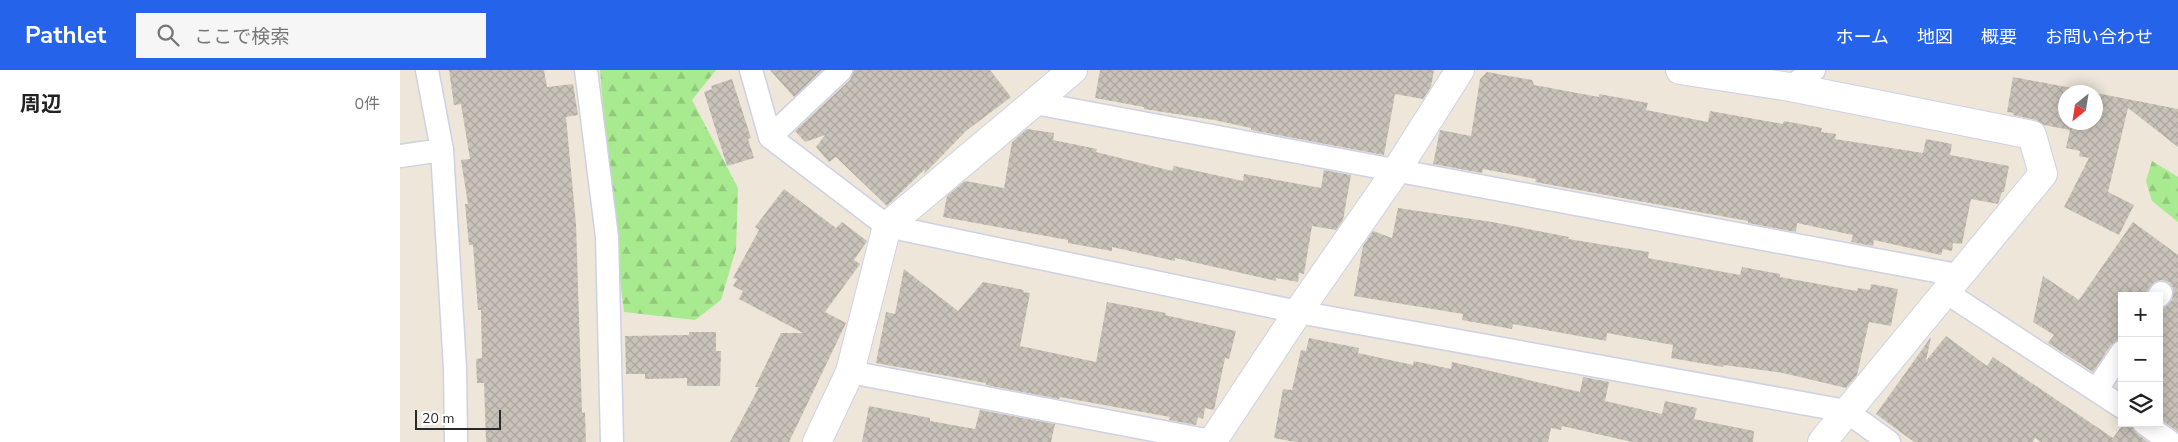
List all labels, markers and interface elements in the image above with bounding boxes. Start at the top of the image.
search box [136,13,486,58]
text: Pathlet [25,19,106,51]
icon: search [154,21,182,49]
text: ここで検索 [194,24,289,50]
text: ホーム [1836,25,1889,49]
text: 地図 [1917,25,1953,49]
text: 概要 [1981,25,2017,49]
text: お問い合わせ [2045,25,2153,49]
north arrow [2058,85,2103,130]
text: 周辺 [20,90,62,118]
text: 0件 [354,93,380,115]
map controls [2118,292,2163,427]
button: + [2118,292,2163,337]
button: − [2118,337,2163,382]
button: layers [2118,382,2163,427]
scale bar [415,407,501,430]
text: 20 m [422,409,454,428]

